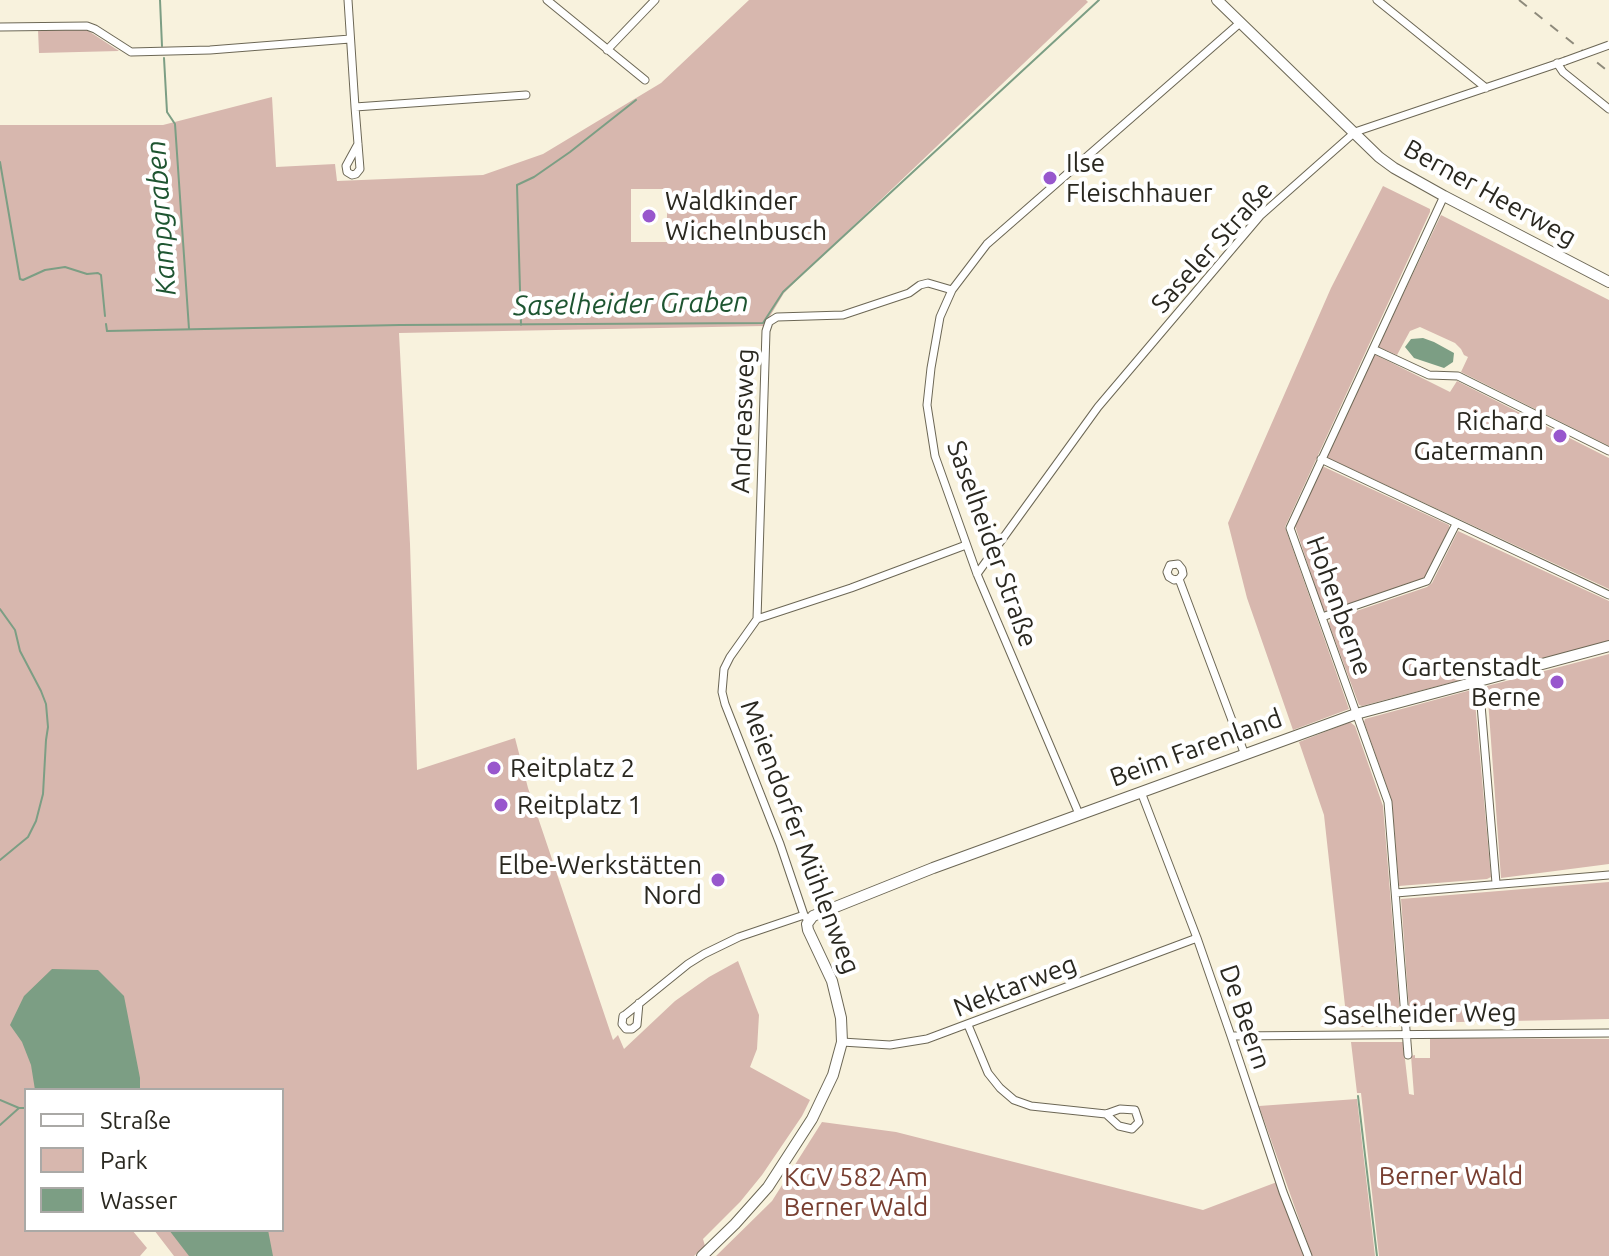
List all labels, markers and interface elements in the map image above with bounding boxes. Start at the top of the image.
street label: Berner Heerweg [1398,133,1582,253]
water label: Kampgraben [139,139,183,297]
place label: Ilse Fleischhauer [1066,147,1213,208]
marker: Ilse Fleischhauer [1041,169,1059,187]
street label: Saseler Straße [1145,175,1279,319]
place label: Waldkinder Wichelnbusch [665,185,827,246]
marker: Waldkinder Wichelnbusch [640,207,658,225]
water label: Saselheider Graben [513,285,749,323]
street label: Andreasweg [725,348,761,494]
place label: Richard Gatermann [1414,405,1544,466]
marker: Richard Gatermann [1551,427,1569,445]
street label: Saselheider Straße [940,437,1044,651]
street label: Hohenberne [1299,532,1379,680]
place label: Gartenstadt Berne [1401,651,1541,712]
marker: Gartenstadt Berne [1548,673,1566,691]
street label: Meiendorfer Mühlenweg [733,696,867,978]
street label: Beim Farenland [1106,702,1286,794]
place label: Reitplatz 2 [510,752,635,784]
marker: Reitplatz 2 [485,759,503,777]
place label: Reitplatz 1 [517,789,642,821]
marker: Reitplatz 1 [492,796,510,814]
place label: Elbe-Werkstätten Nord [498,849,702,910]
marker: Elbe-Werkstätten Nord [709,871,727,889]
street label: Nektarweg [949,948,1081,1024]
street label: De Beern [1213,961,1277,1073]
street label: Saselheider Weg [1323,997,1517,1031]
legend [24,1088,284,1232]
text: Straße [100,1107,171,1134]
text: Park [100,1147,148,1174]
park label: Berner Wald [1379,1160,1523,1192]
park label: KGV 582 Am Berner Wald [784,1161,928,1222]
text: Wasser [100,1187,177,1214]

